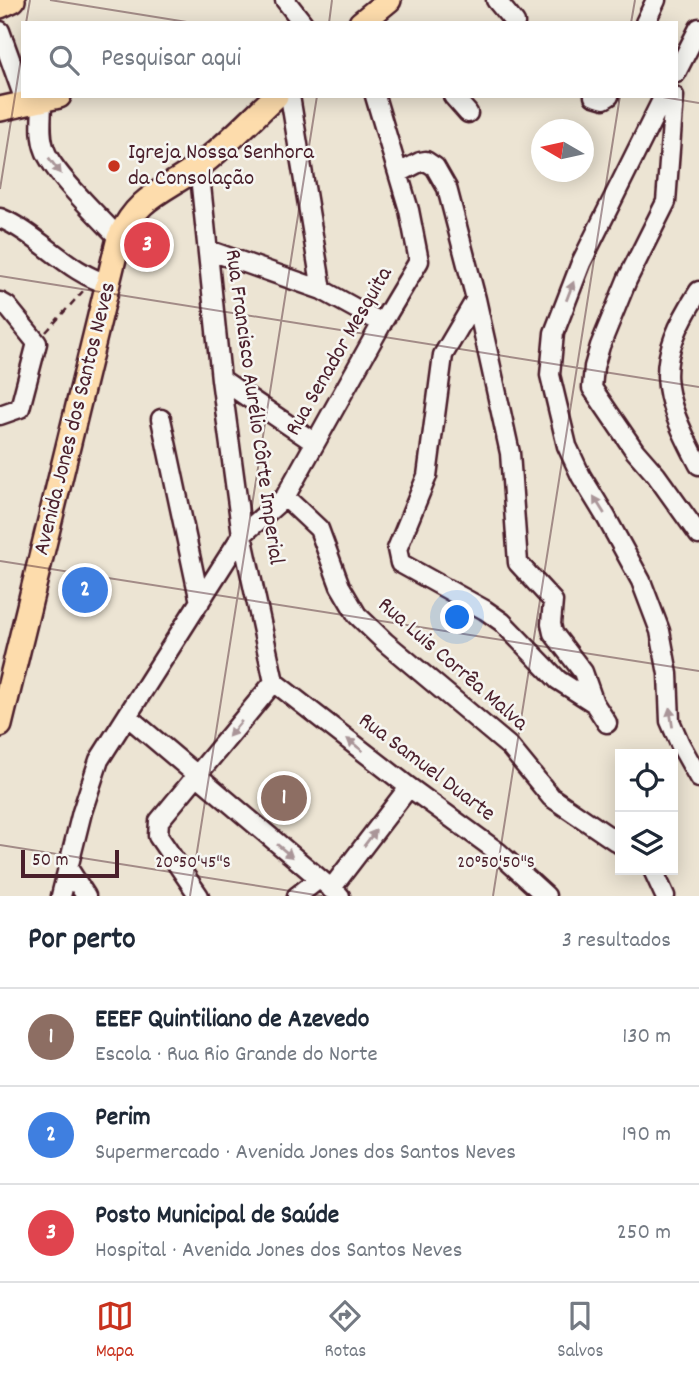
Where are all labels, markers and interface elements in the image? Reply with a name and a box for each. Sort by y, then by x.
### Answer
search box [21,21,678,98]
icon: search [45,41,83,79]
text: Pesquisar aqui [101,41,241,78]
north arrow [531,119,594,182]
place label: Igreja Nossa Senhora da Consolação [128,137,315,196]
one-way arrow [47,157,61,175]
marker: Igreja Nossa Senhora da Consolação [106,158,122,174]
pin: 3 [124,219,170,271]
street label: Rua Francisco Aurélio Côrte Imperial [215,247,292,567]
street label: Rua Senador Mesquita [278,260,403,443]
street label: Avenida Jones dos Santos Neves [26,279,126,559]
one-way arrow [565,280,576,301]
one-way arrow [593,495,605,514]
pin: 2 [62,564,108,616]
street label: Rua Luis Corrêa Malva [369,590,536,741]
your location [440,600,474,634]
street label: Rua Samuel Duarte [350,705,502,831]
one-way arrow [665,706,676,728]
one-way arrow [228,720,243,737]
one-way arrow [347,737,365,752]
map controls [615,749,678,875]
button: locate [615,749,678,812]
pin: 1 [261,772,307,824]
button: layers [615,812,678,875]
one-way arrow [363,829,378,847]
one-way arrow [277,843,294,858]
scale bar [21,847,119,879]
text: 50 m [32,848,69,875]
text: 20°50'45"S [155,851,231,876]
text: 20°50'50"S [457,851,535,876]
text: Por perto [28,920,136,963]
text: 3 resultados [562,925,671,958]
text: EEEF Quintiliano de Azevedo [95,1002,369,1039]
text: 1 [48,1021,54,1054]
text: 130 m [622,1021,671,1054]
text: Escola · Rua Rio Grande do Norte [95,1039,378,1072]
text: Perim [95,1100,151,1137]
text: 2 [46,1119,56,1152]
text: 190 m [622,1119,671,1152]
text: Supermercado · Avenida Jones dos Santos Neves [95,1137,516,1170]
text: Posto Municipal de Saúde [95,1198,339,1235]
text: 3 [46,1217,56,1250]
text: 250 m [617,1217,671,1250]
text: Hospital · Avenida Jones dos Santos Neves [95,1235,462,1268]
tab: Mapa [96,1297,134,1366]
tab: Rotas [325,1297,366,1366]
tab: Salvos [557,1297,603,1366]

